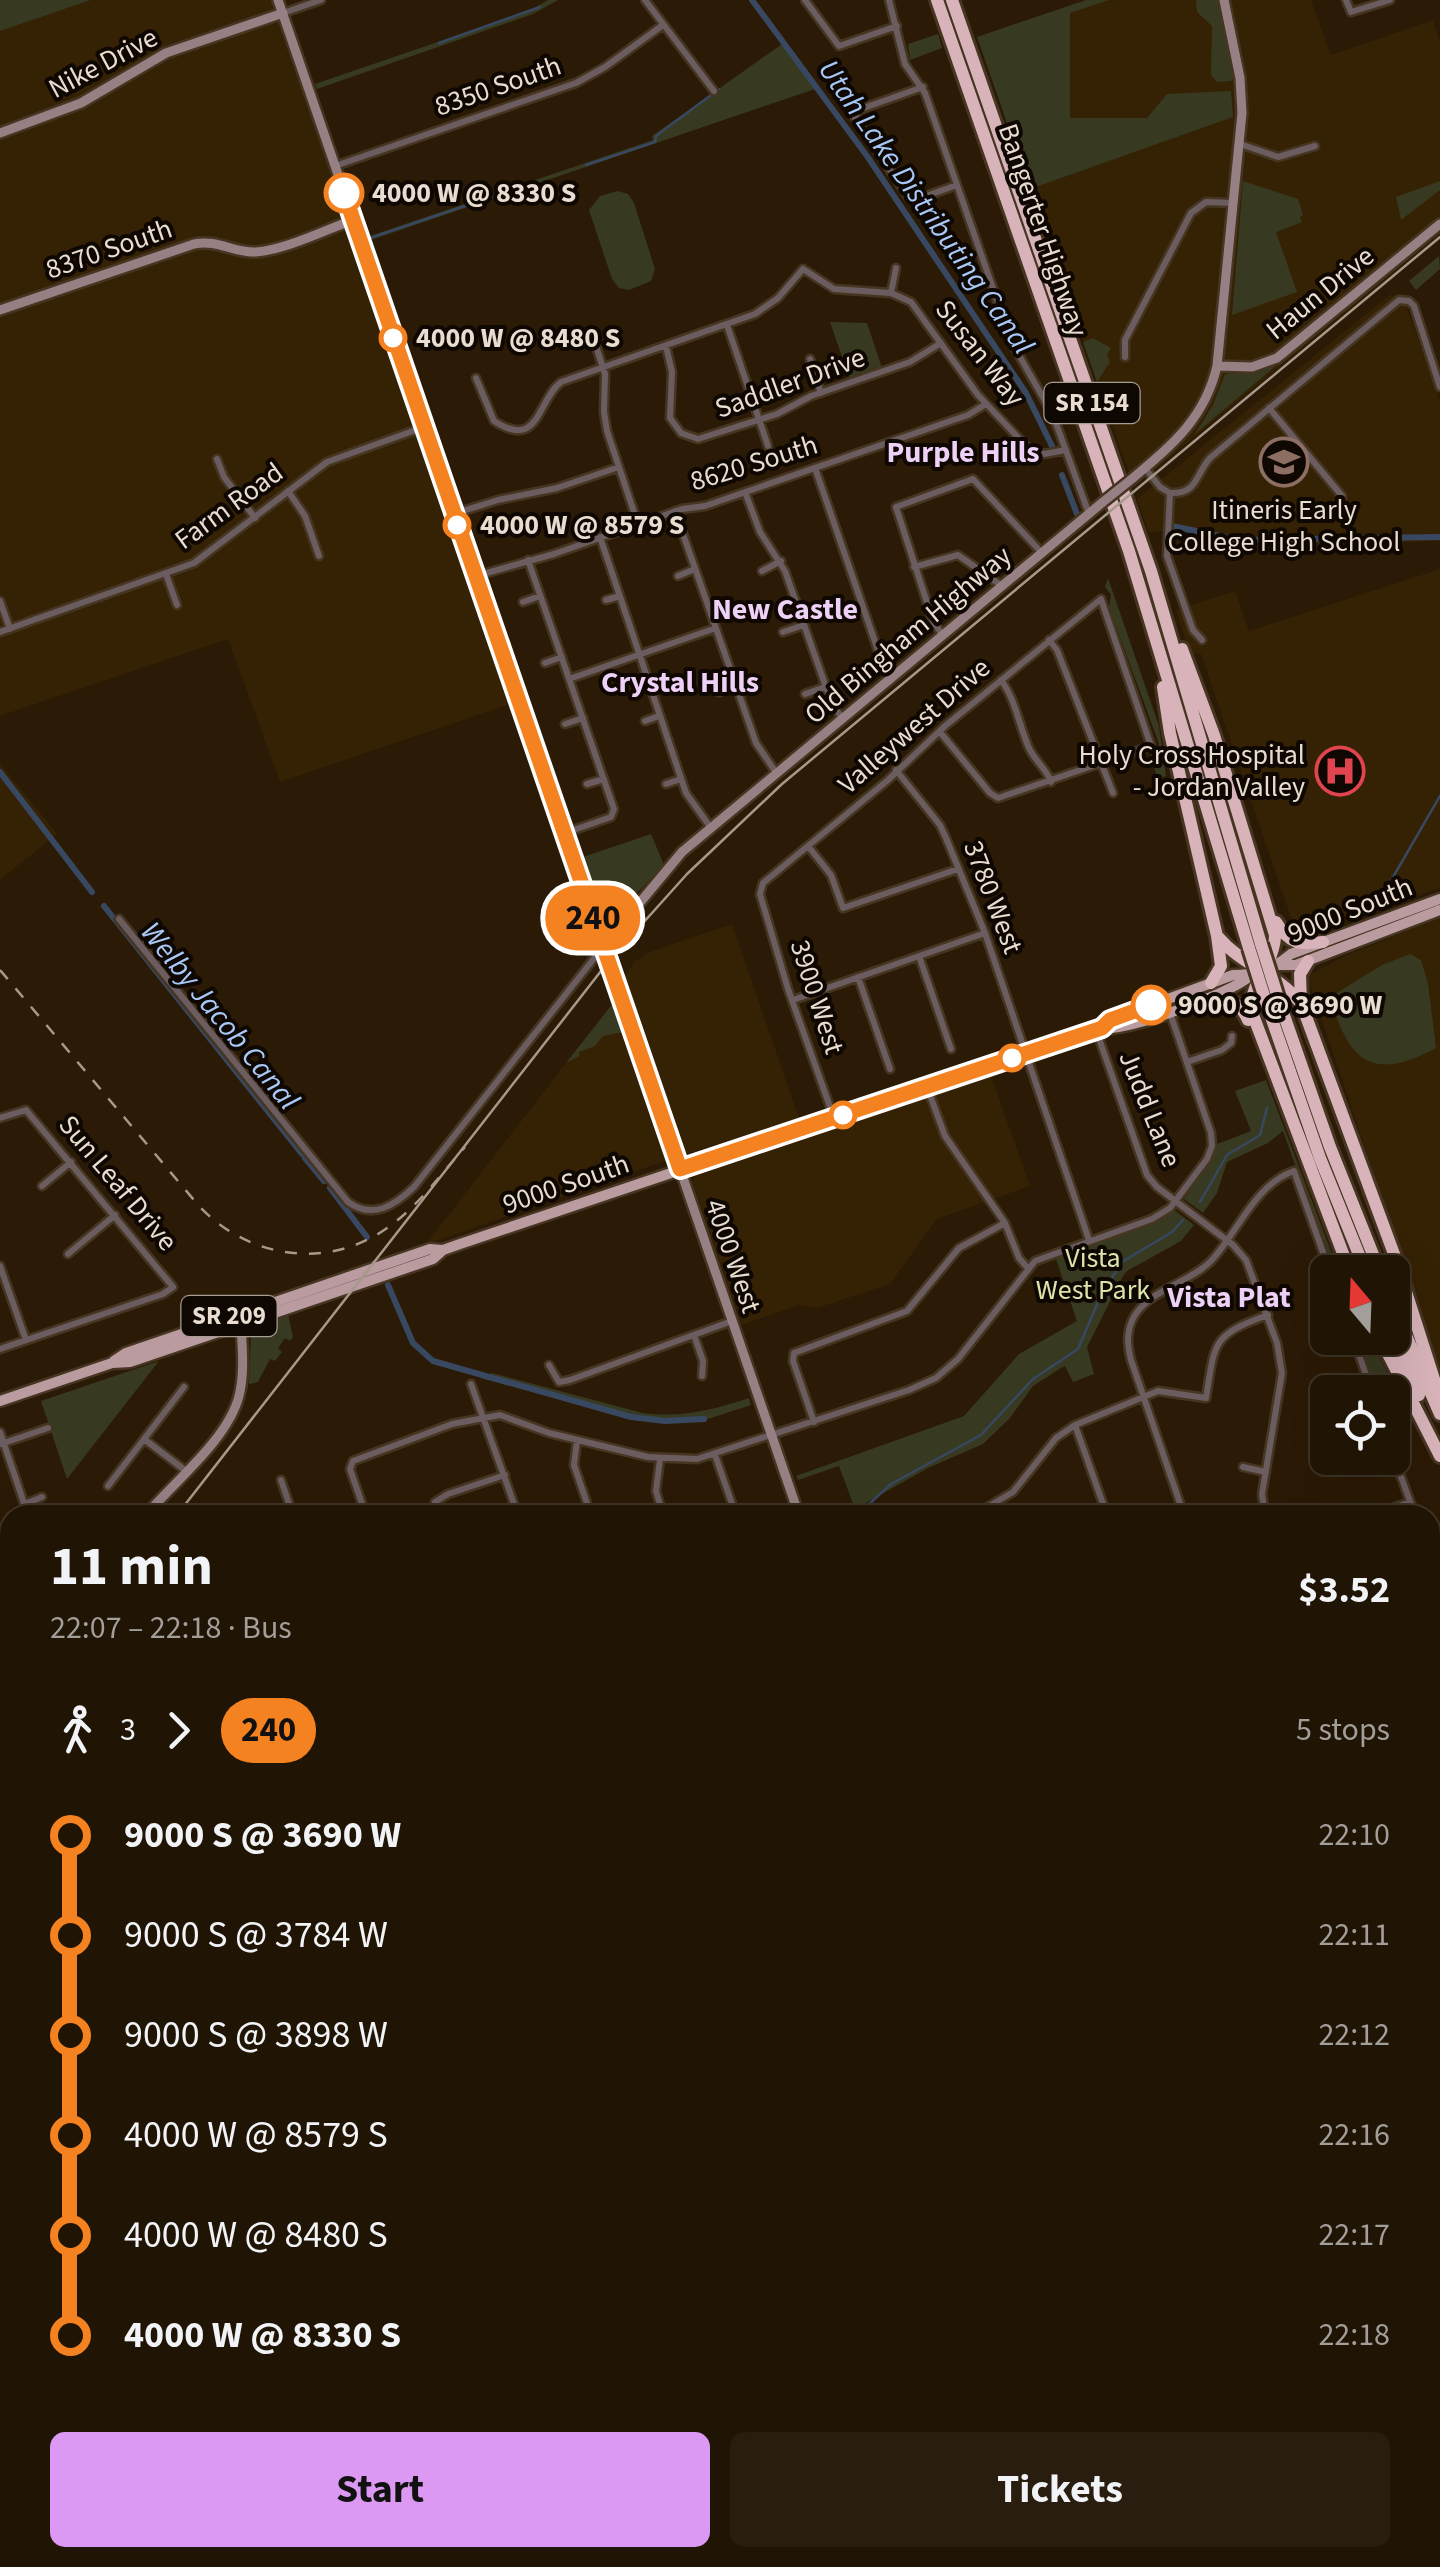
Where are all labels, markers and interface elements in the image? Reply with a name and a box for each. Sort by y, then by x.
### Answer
street label: Nike Drive [41,18,165,108]
street label: 8350 South [429,46,567,126]
water label: Utah Lake Distributing Canal [808,51,1045,364]
street label: Bangerter Highway [988,118,1098,342]
place label: 4000 W @ 8330 S [372,173,576,213]
marker: 4000 W @ 8330 S [325,174,363,212]
street label: 8370 South [40,209,178,289]
street label: Haun Drive [1257,237,1383,349]
street label: Susan Way [926,291,1034,415]
place label: 4000 W @ 8480 S [416,318,620,358]
marker: 4000 W @ 8480 S [380,325,406,351]
street label: Saddler Drive [709,337,871,429]
road number: SR 154 [1044,383,1140,423]
street label: 8620 South [685,425,823,501]
district label: Purple Hills [886,431,1040,474]
school or university icon: Itineris Early College High School [1258,436,1310,488]
street label: Farm Road [166,453,292,559]
place label: Itineris Early College High School [1168,490,1400,562]
place label: 4000 W @ 8579 S [480,505,684,545]
marker: 4000 W @ 8579 S [444,512,470,538]
street label: Old Bingham Highway [796,536,1020,734]
district label: New Castle [712,588,858,631]
street label: Valleywest Drive [829,649,999,803]
district label: Crystal Hills [601,661,759,704]
place label: Holy Cross Hospital - Jordan Valley [1078,735,1305,807]
hospital icon: Holy Cross Hospital - Jordan Valley [1314,745,1366,797]
street label: 3780 West [953,835,1033,960]
street label: 9000 South [1282,867,1418,953]
line badge: 240 [536,886,650,950]
text: 240 [565,893,621,943]
water label: Welby Jacob Canal [131,913,310,1120]
street label: 3900 West [780,935,854,1060]
place label: 9000 S @ 3690 W [1178,985,1382,1025]
marker: 9000 S @ 3690 W [1132,986,1170,1024]
unlabelled marker [999,1045,1025,1071]
street label: Judd Lane [1109,1045,1191,1173]
unlabelled marker [830,1102,856,1128]
street label: Sun Leaf Drive [49,1106,187,1260]
street label: 9000 South [497,1144,635,1224]
street label: 4000 West [695,1194,771,1319]
park label: Vista West Park [1036,1238,1150,1310]
north arrow [1310,1255,1410,1355]
map controls [1310,1255,1410,1475]
district label: Vista Plat [1166,1276,1291,1319]
road number: SR 209 [182,1296,276,1336]
button: locate [1310,1375,1410,1475]
text: 11 min [50,1528,213,1606]
text: $3.52 [1298,1563,1390,1617]
text: 22:07 – 22:18 · Bus [50,1605,292,1651]
icon: walk [50,1703,105,1758]
icon: forward [151,1703,206,1758]
text: 240 [241,1705,296,1755]
text: 3 [120,1707,136,1753]
text: 5 stops [1296,1707,1390,1753]
text: 9000 S @ 3690 W [124,1808,401,1862]
text: 22:10 [1318,1812,1390,1858]
text: 9000 S @ 3784 W [124,1908,388,1962]
text: 22:11 [1318,1912,1390,1958]
text: 9000 S @ 3898 W [124,2008,388,2062]
text: 22:12 [1318,2012,1390,2058]
text: 4000 W @ 8579 S [124,2108,388,2162]
text: 22:16 [1318,2112,1390,2158]
text: 4000 W @ 8480 S [124,2208,388,2262]
text: 22:17 [1318,2212,1390,2258]
text: 4000 W @ 8330 S [124,2308,401,2362]
text: 22:18 [1318,2312,1390,2358]
button: Start [50,2432,710,2547]
button: Tickets [730,2432,1390,2547]

